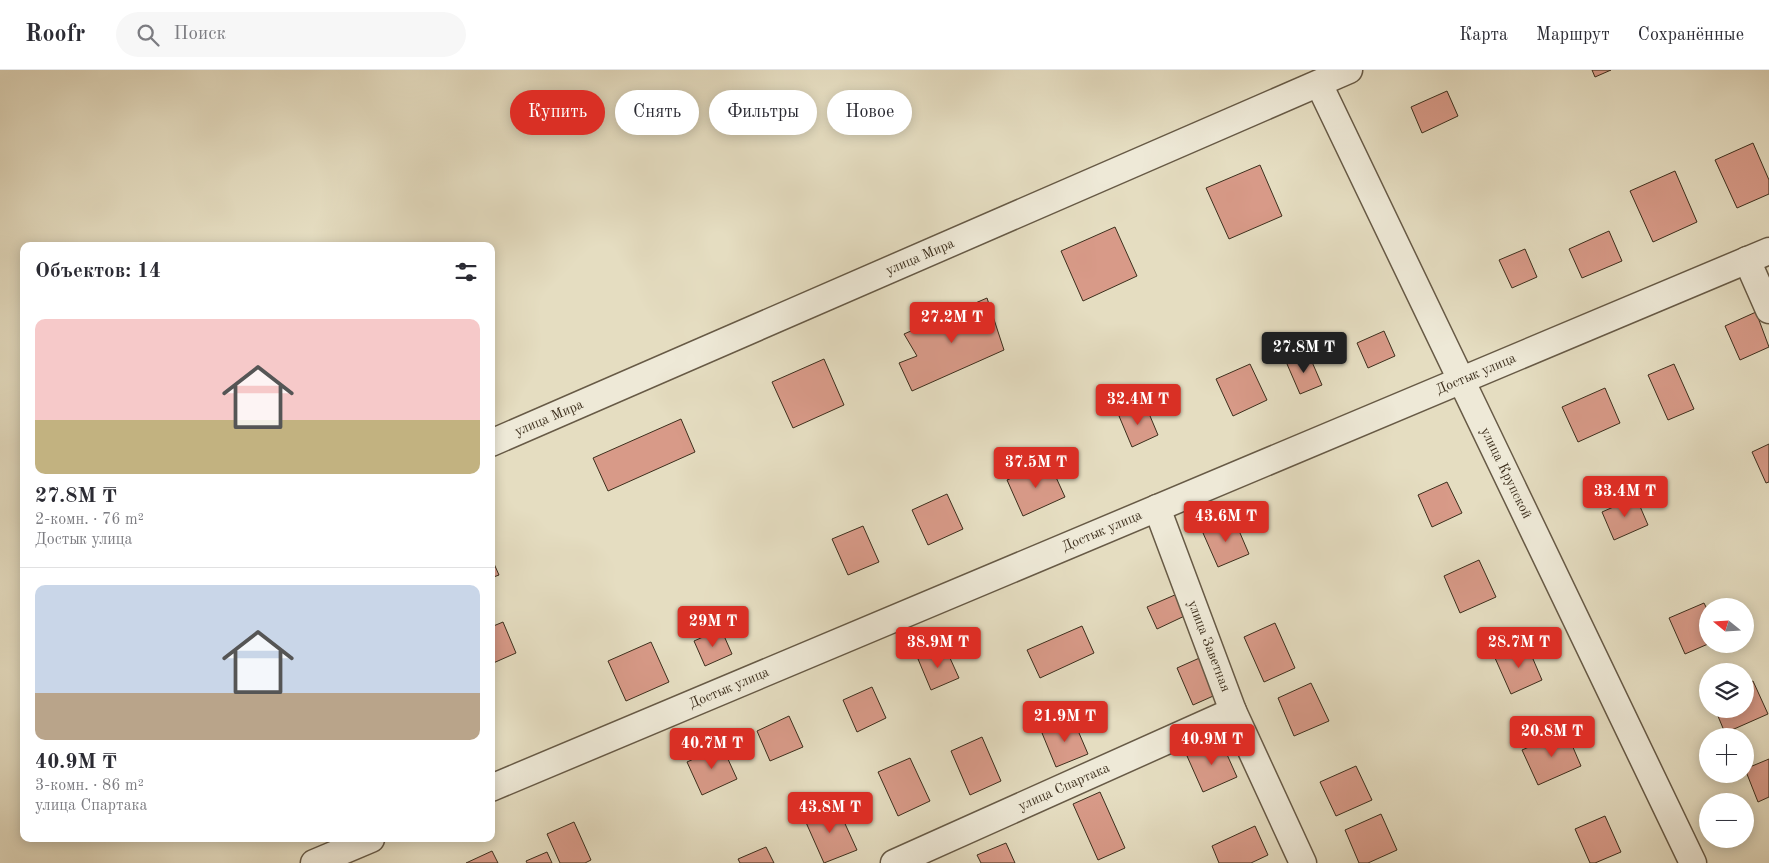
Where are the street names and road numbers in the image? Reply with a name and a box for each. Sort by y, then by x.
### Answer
street label: улица Мира [884,236,956,278]
street label: Достык улица [1434,351,1518,397]
street label: улица Мира [513,397,585,439]
street label: улица Крупской [1478,425,1534,521]
street label: Достык улица [1060,508,1144,554]
street label: улица Заветная [1185,598,1233,694]
street label: Достык улица [687,665,771,711]
street label: улица Спартака [1016,761,1112,813]

